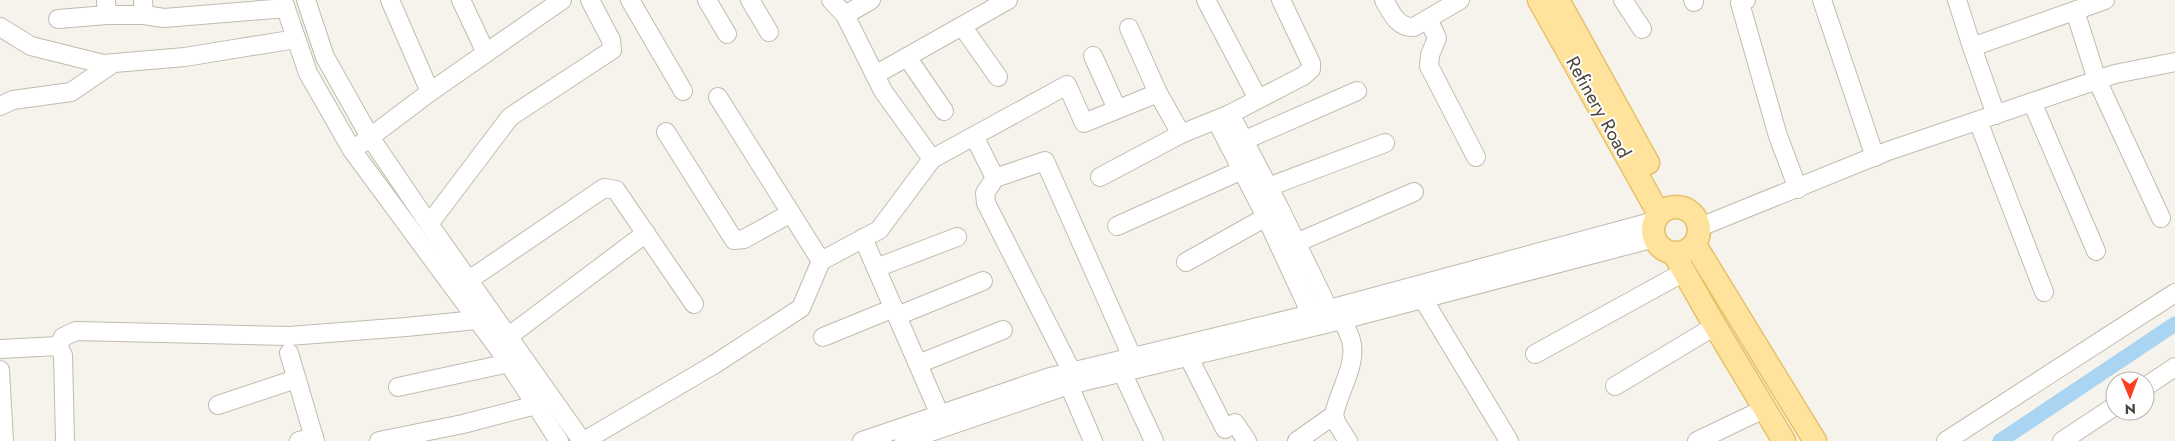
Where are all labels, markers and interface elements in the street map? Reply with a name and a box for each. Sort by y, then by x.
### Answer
street label: Refinery Road [1559,51,1638,163]
north arrow [2105,371,2155,421]
text: N [2124,399,2136,419]

